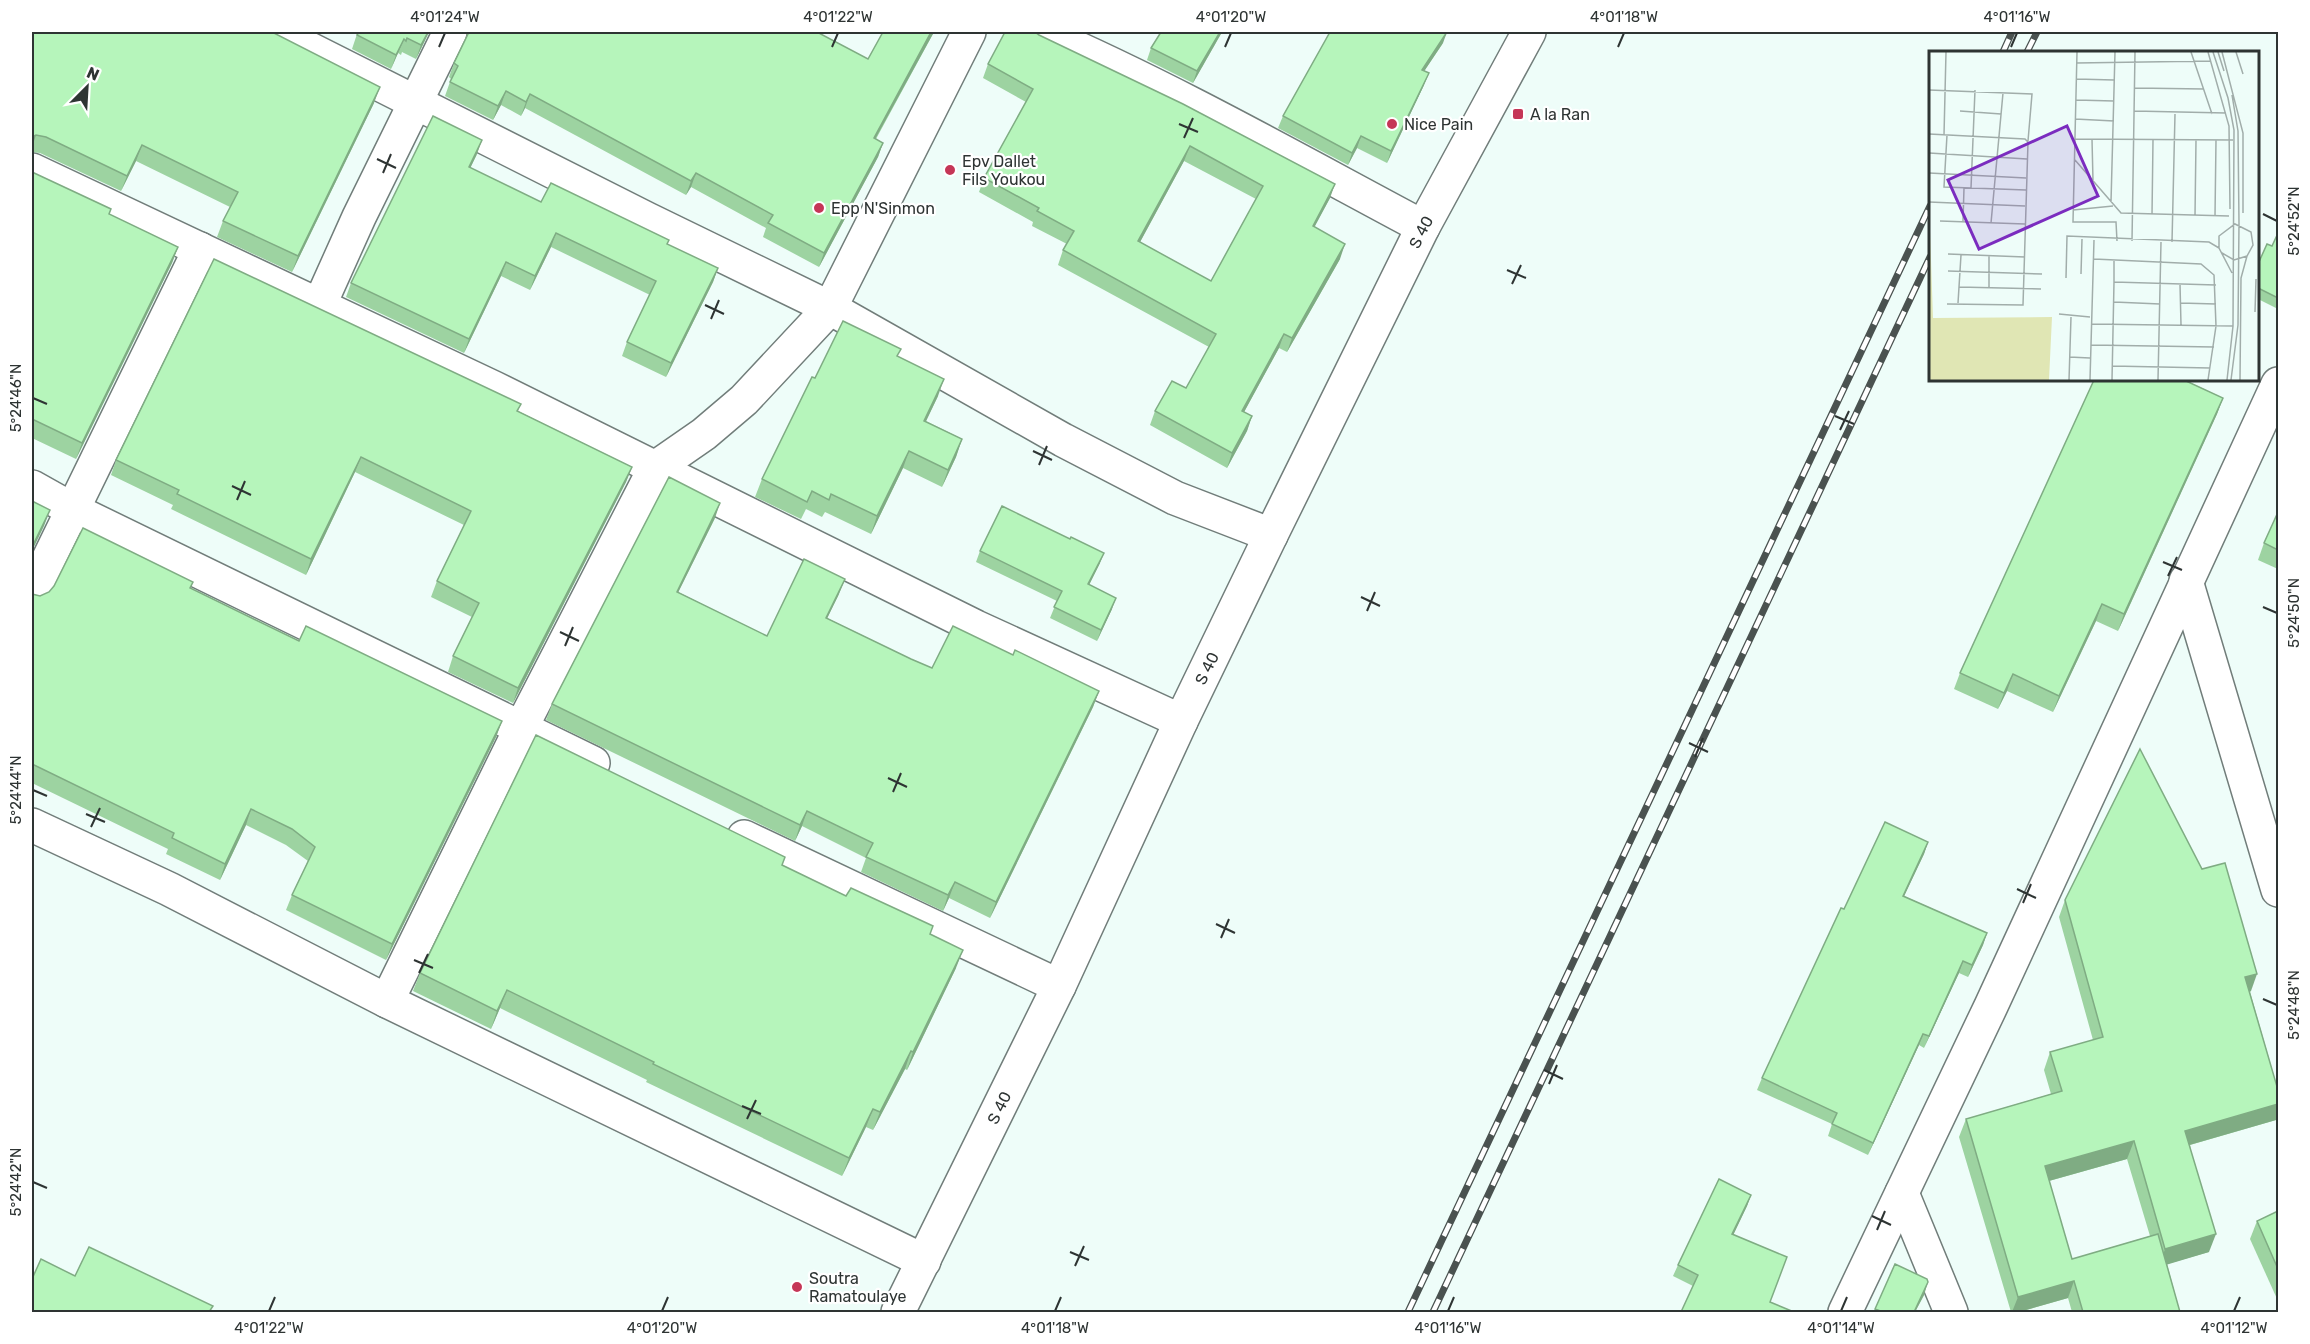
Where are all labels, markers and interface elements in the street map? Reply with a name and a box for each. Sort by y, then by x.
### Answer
text: 4°01'24"W [410,8,480,26]
text: 4°01'22"W [803,8,873,26]
text: 4°01'20"W [1196,8,1266,26]
text: 4°01'18"W [1590,8,1658,26]
text: 4°01'16"W [1984,8,2050,26]
inset map [1929,51,2259,381]
north arrow [57,57,117,117]
text: N [84,63,102,85]
place label: A la Ran [1530,105,1590,124]
marker: A la Ran [1511,107,1525,121]
place label: Nice Pain [1404,115,1473,134]
marker: Nice Pain [1385,117,1399,131]
place label: Epv Dallet Fils Youkou [962,152,1045,189]
marker: Epv Dallet Fils Youkou [943,163,957,177]
text: 5°24'52"N [2285,186,2303,256]
place label: Epp N'Sinmon [831,199,935,218]
marker: Epp N'Sinmon [812,201,826,215]
street label: S 40 [1405,213,1437,252]
text: 5°24'46"N [7,364,25,432]
text: 5°24'50"N [2285,578,2303,648]
street label: S 40 [1191,649,1223,688]
text: 5°24'44"N [7,755,25,825]
text: 5°24'48"N [2285,970,2303,1040]
street label: S 40 [983,1088,1015,1127]
text: 5°24'42"N [7,1147,25,1217]
place label: Soutra Ramatoulaye [809,1269,906,1306]
marker: Soutra Ramatoulaye [790,1280,804,1294]
text: 4°01'22"W [234,1319,304,1337]
text: 4°01'20"W [627,1319,697,1337]
text: 4°01'18"W [1021,1319,1089,1337]
text: 4°01'16"W [1415,1319,1481,1337]
text: 4°01'14"W [1807,1319,1875,1337]
text: 4°01'12"W [2200,1319,2268,1337]

